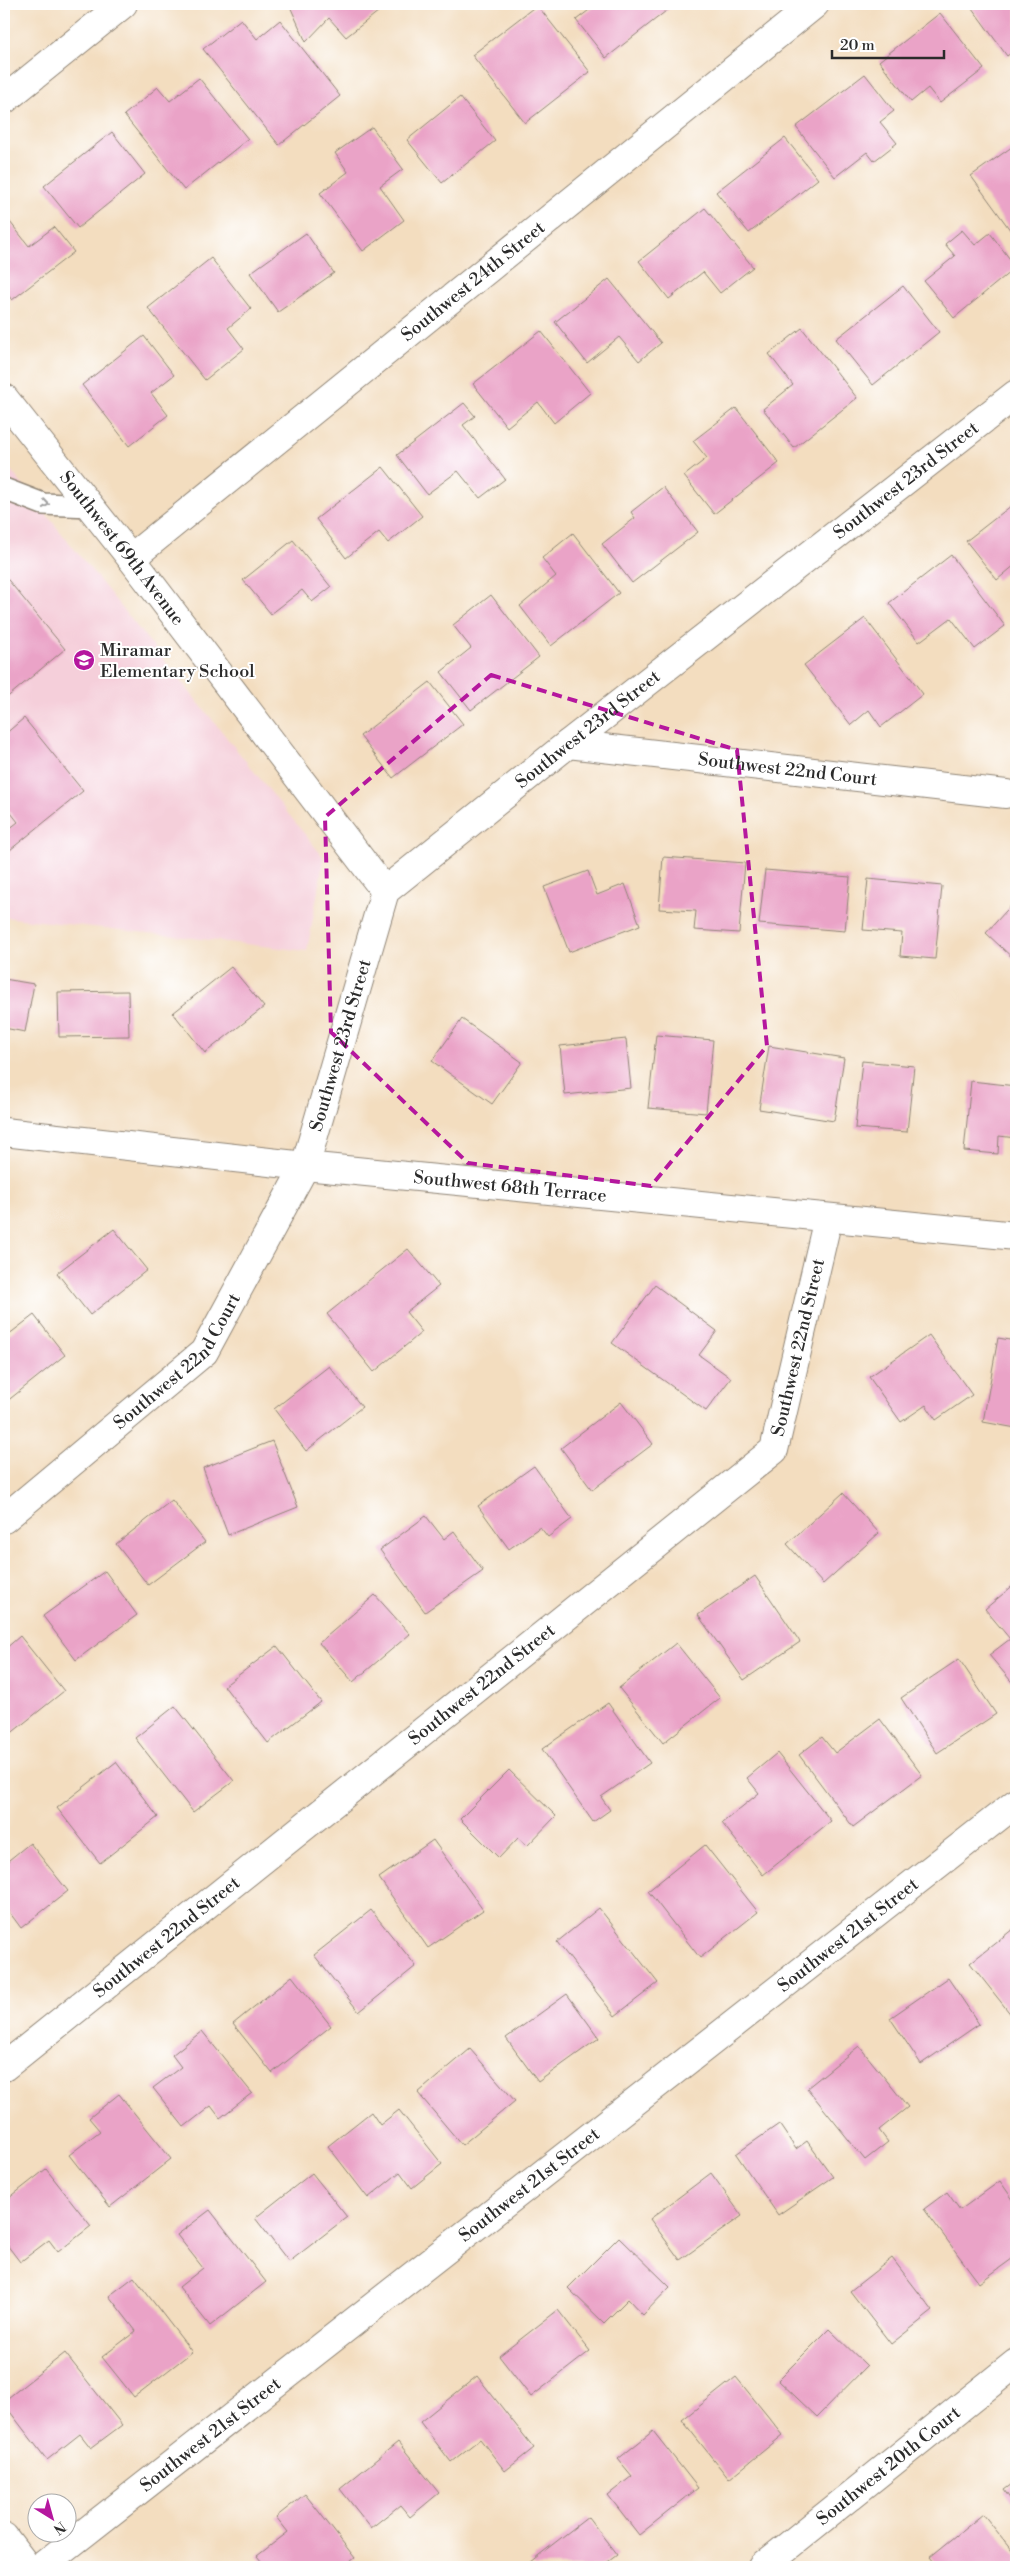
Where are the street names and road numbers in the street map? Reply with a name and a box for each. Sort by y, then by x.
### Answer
street label: Southwest 24th Street [396,216,550,346]
street label: Southwest 23rd Street [829,416,984,544]
street label: Southwest 69th Avenue [55,466,190,630]
street label: Southwest 23rd Street [511,665,665,793]
street label: Southwest 22nd Court [697,747,879,791]
street label: Southwest 23rd Street [304,956,376,1134]
street label: Southwest 68th Terrace [413,1165,608,1207]
street label: Southwest 22nd Street [766,1256,830,1439]
street label: Southwest 22nd Court [109,1288,246,1434]
street label: Southwest 22nd Street [404,1618,560,1750]
street label: Southwest 22nd Street [88,1871,245,2003]
street label: Southwest 21st Street [773,1872,923,1997]
street label: Southwest 21st Street [454,2122,605,2247]
street label: Southwest 21st Street [135,2372,286,2497]
street label: Southwest 20th Court [812,2400,965,2530]

